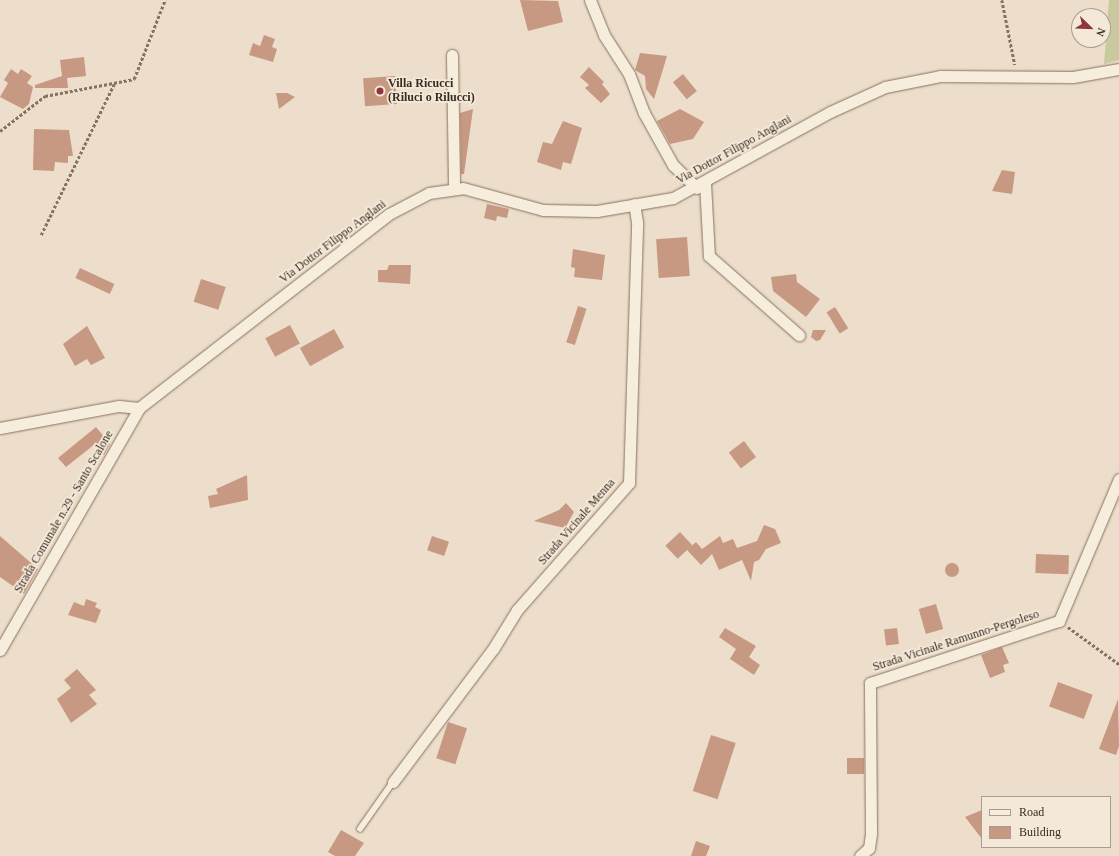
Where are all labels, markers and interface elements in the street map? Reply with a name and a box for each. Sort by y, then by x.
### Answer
north arrow [1071,8,1111,48]
text: N [1094,26,1108,38]
place label: Villa Ricucci (Riluci o Rilucci) [388,77,475,105]
marker: Villa Ricucci (Riluci o Rilucci) [375,86,385,96]
street label: Via Dottor Filippo Anglani [674,112,794,188]
street label: Via Dottor Filippo Anglani [277,197,389,287]
street label: Strada Comunale n.29 - Santo Scalone [11,428,117,596]
street label: Strada Vicinale Menna [536,476,618,568]
street label: Strada Vicinale Ramunno-Pergoleso [871,607,1041,675]
legend [981,796,1111,848]
text: Road [1019,805,1044,819]
text: Building [1019,825,1061,839]

